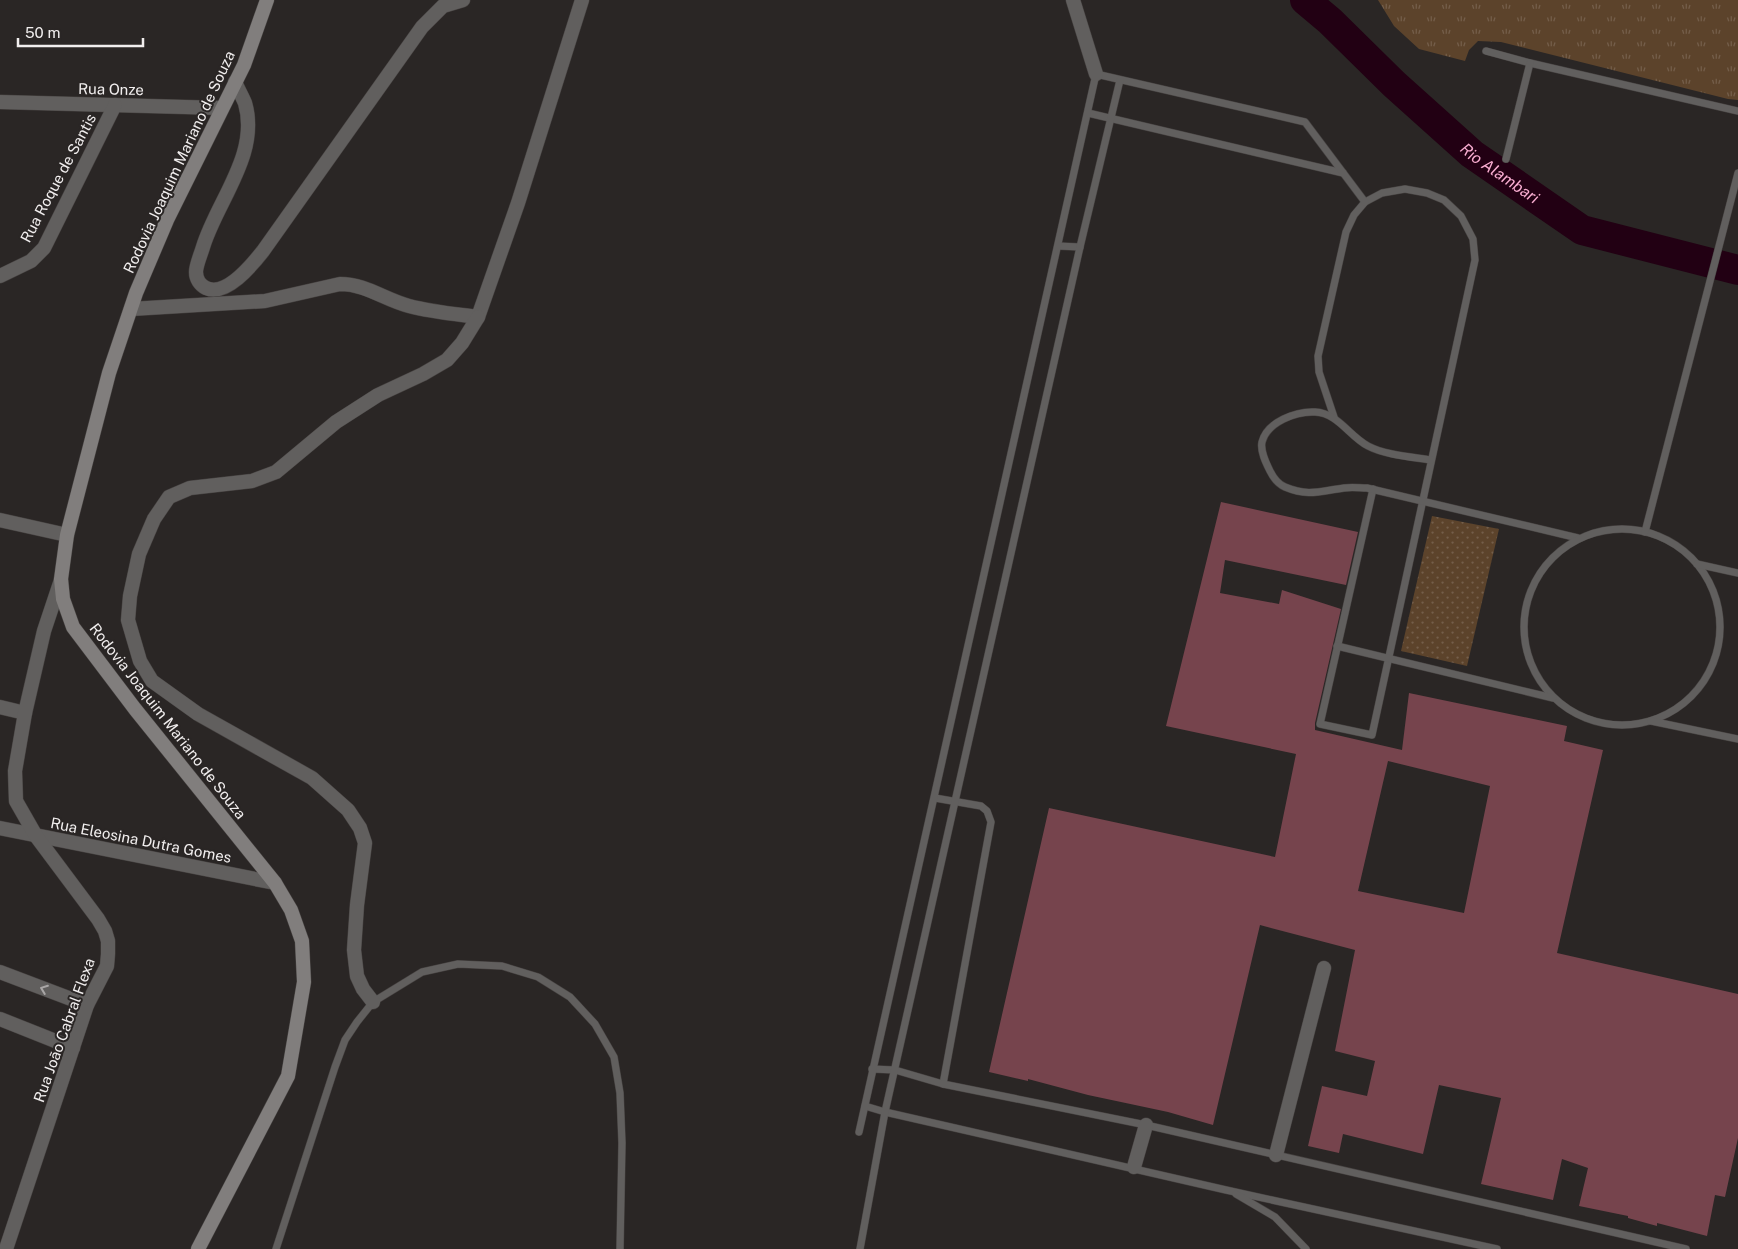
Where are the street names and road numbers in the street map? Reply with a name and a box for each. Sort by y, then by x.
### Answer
street label: Rodovia Joaquim Mariano de Souza [120,48,238,276]
street label: Rua Onze [78,80,144,98]
street label: Rua Roque de Santis [17,111,99,245]
street label: Rodovia Joaquim Mariano de Souza [86,620,250,822]
street label: Rua Eleosina Dutra Gomes [49,814,233,866]
street label: Rua João Cabral Flexa [30,956,98,1104]

